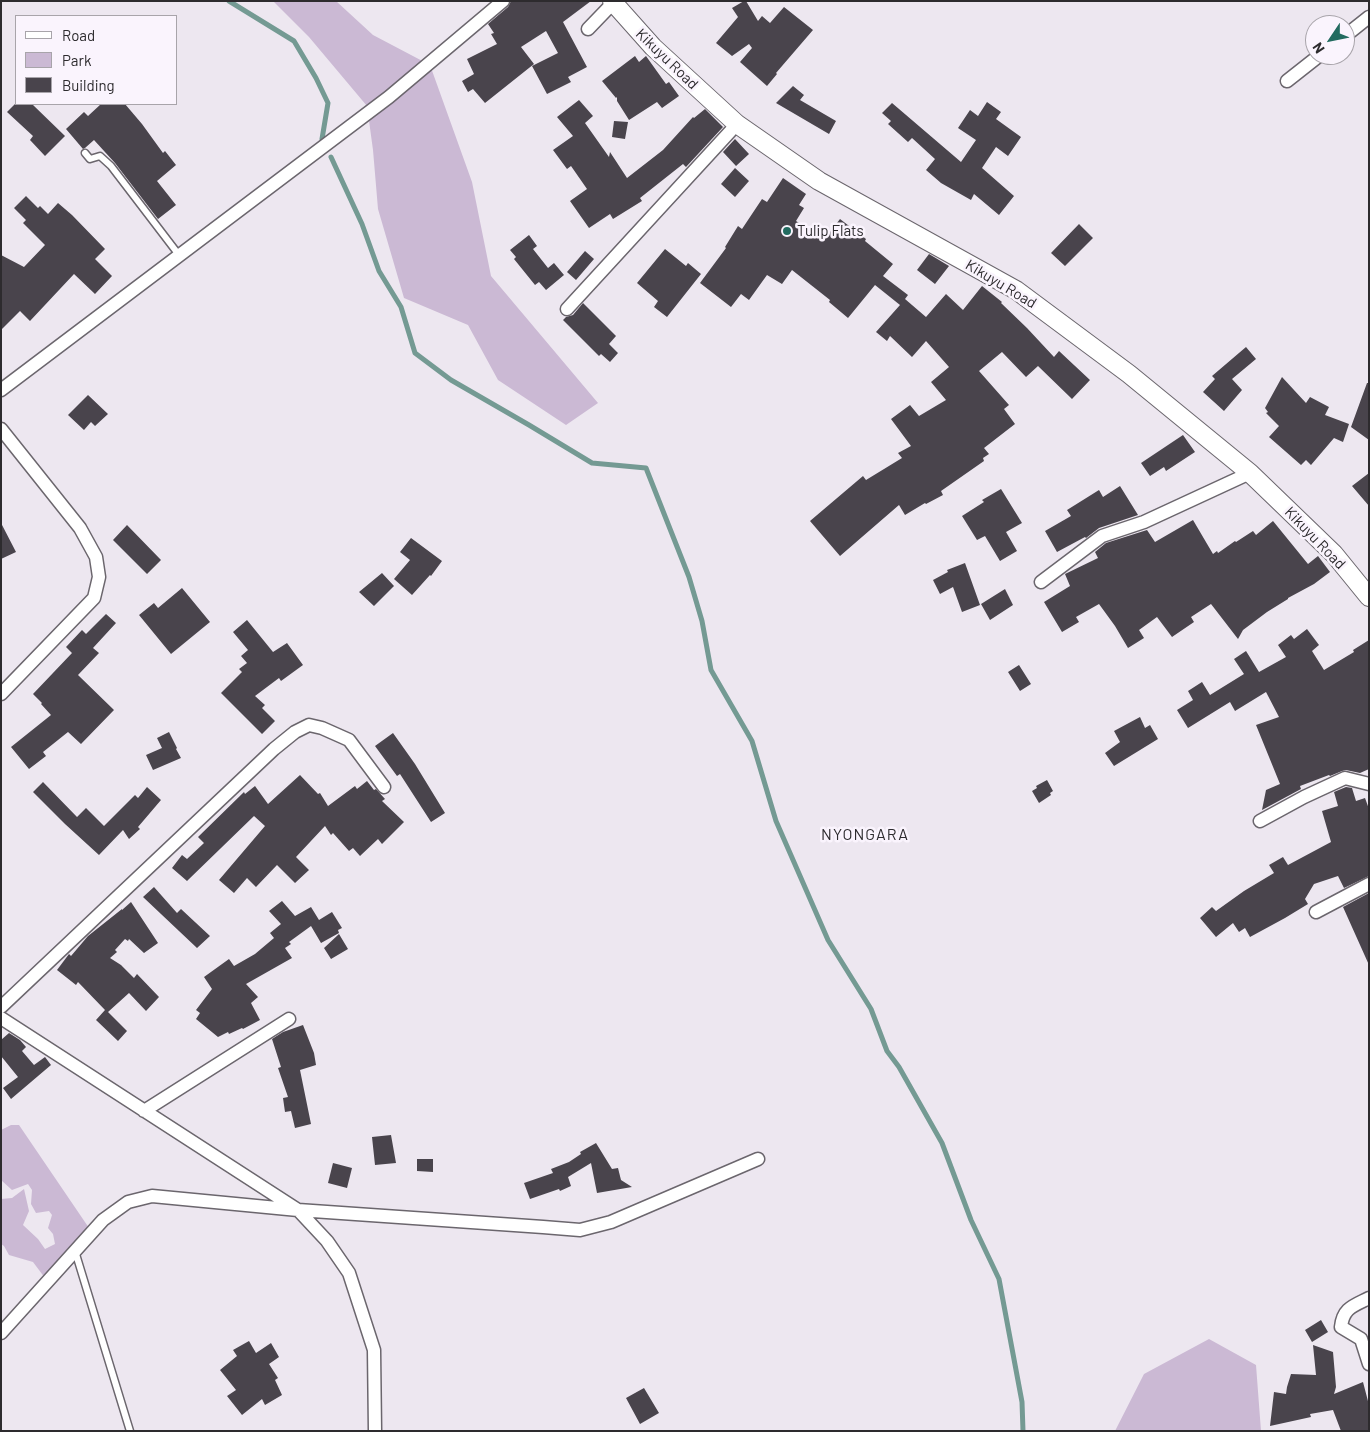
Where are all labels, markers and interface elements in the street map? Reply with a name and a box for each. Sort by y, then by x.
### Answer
legend [15,15,178,105]
north arrow [1305,15,1355,65]
street label: Kikuyu Road [632,25,702,93]
text: Road [62,26,95,44]
text: N [1308,39,1328,57]
text: Park [62,51,91,69]
text: Building [62,76,115,94]
place label: Tulip Flats [797,222,864,240]
marker: Tulip Flats [781,225,793,237]
street label: Kikuyu Road [962,256,1040,312]
street label: Kikuyu Road [1281,503,1349,573]
district label: NYONGARA [820,825,910,845]

